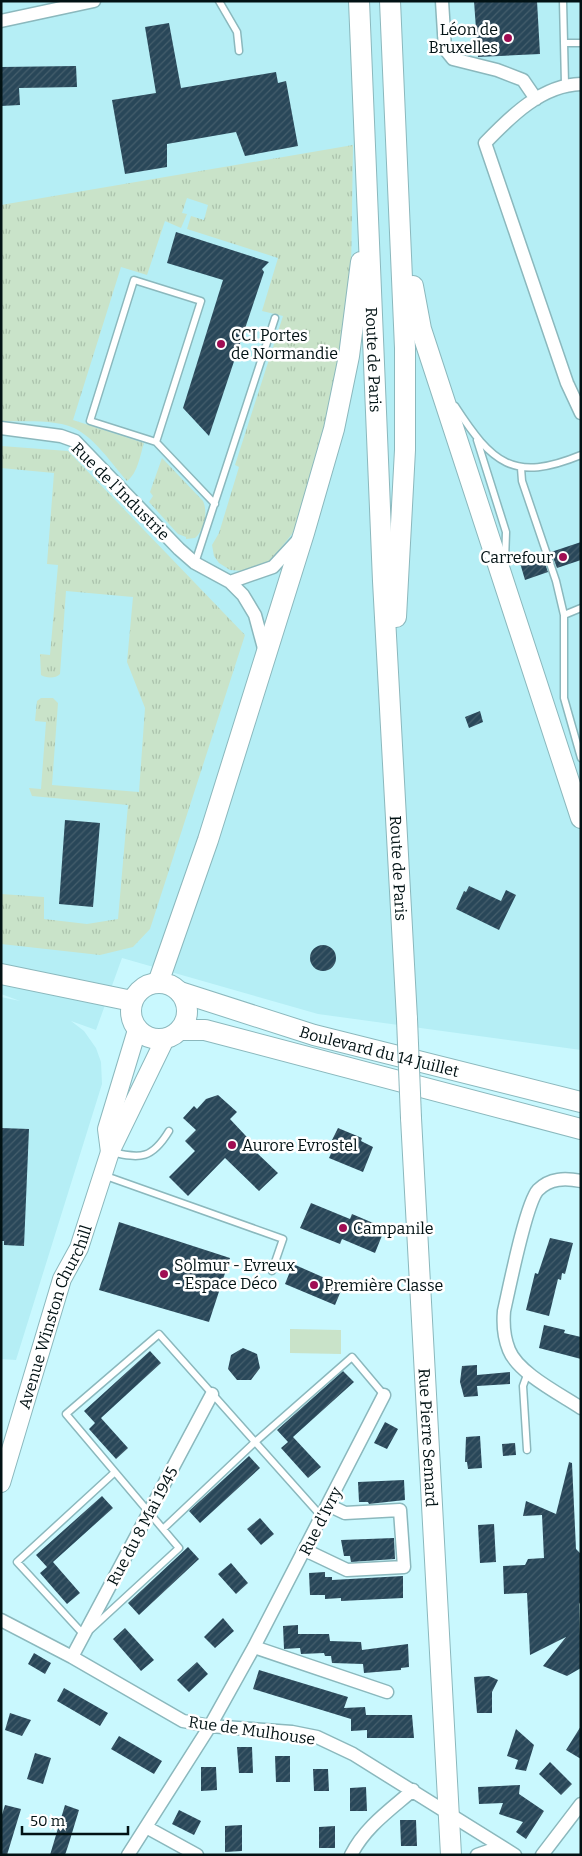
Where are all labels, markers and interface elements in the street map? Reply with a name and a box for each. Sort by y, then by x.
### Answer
place label: Léon de Bruxelles [429,20,498,57]
marker: Léon de Bruxelles [502,32,514,44]
street label: Route de Paris [362,307,385,413]
place label: CCI Portes de Normandie [231,326,338,363]
marker: CCI Portes de Normandie [215,338,227,350]
street label: Rue de l'Industrie [68,438,174,544]
place label: Carrefour [480,548,553,567]
marker: Carrefour [557,551,569,563]
street label: Route de Paris [386,815,411,921]
street label: Boulevard du 14 Juillet [297,1022,461,1081]
place label: Aurore Evrostel [242,1136,358,1155]
marker: Aurore Evrostel [226,1139,238,1151]
place label: Campanile [353,1219,434,1238]
street label: Avenue Winston Churchill [15,1222,96,1411]
marker: Campanile [337,1222,349,1234]
place label: Solmur - Evreux - Espace Déco [174,1256,295,1293]
marker: Solmur - Evreux - Espace Déco [158,1268,170,1280]
place label: Première Classe [324,1276,443,1295]
marker: Première Classe [308,1279,320,1291]
street label: Rue Pierre Semard [415,1368,441,1508]
street label: Rue du 8 Mai 1945 [103,1463,182,1589]
street label: Rue d'Ivry [295,1483,346,1559]
street label: Rue de Mulhouse [187,1712,317,1749]
scale bar [22,1804,129,1836]
text: 50 m [30,1812,66,1830]

